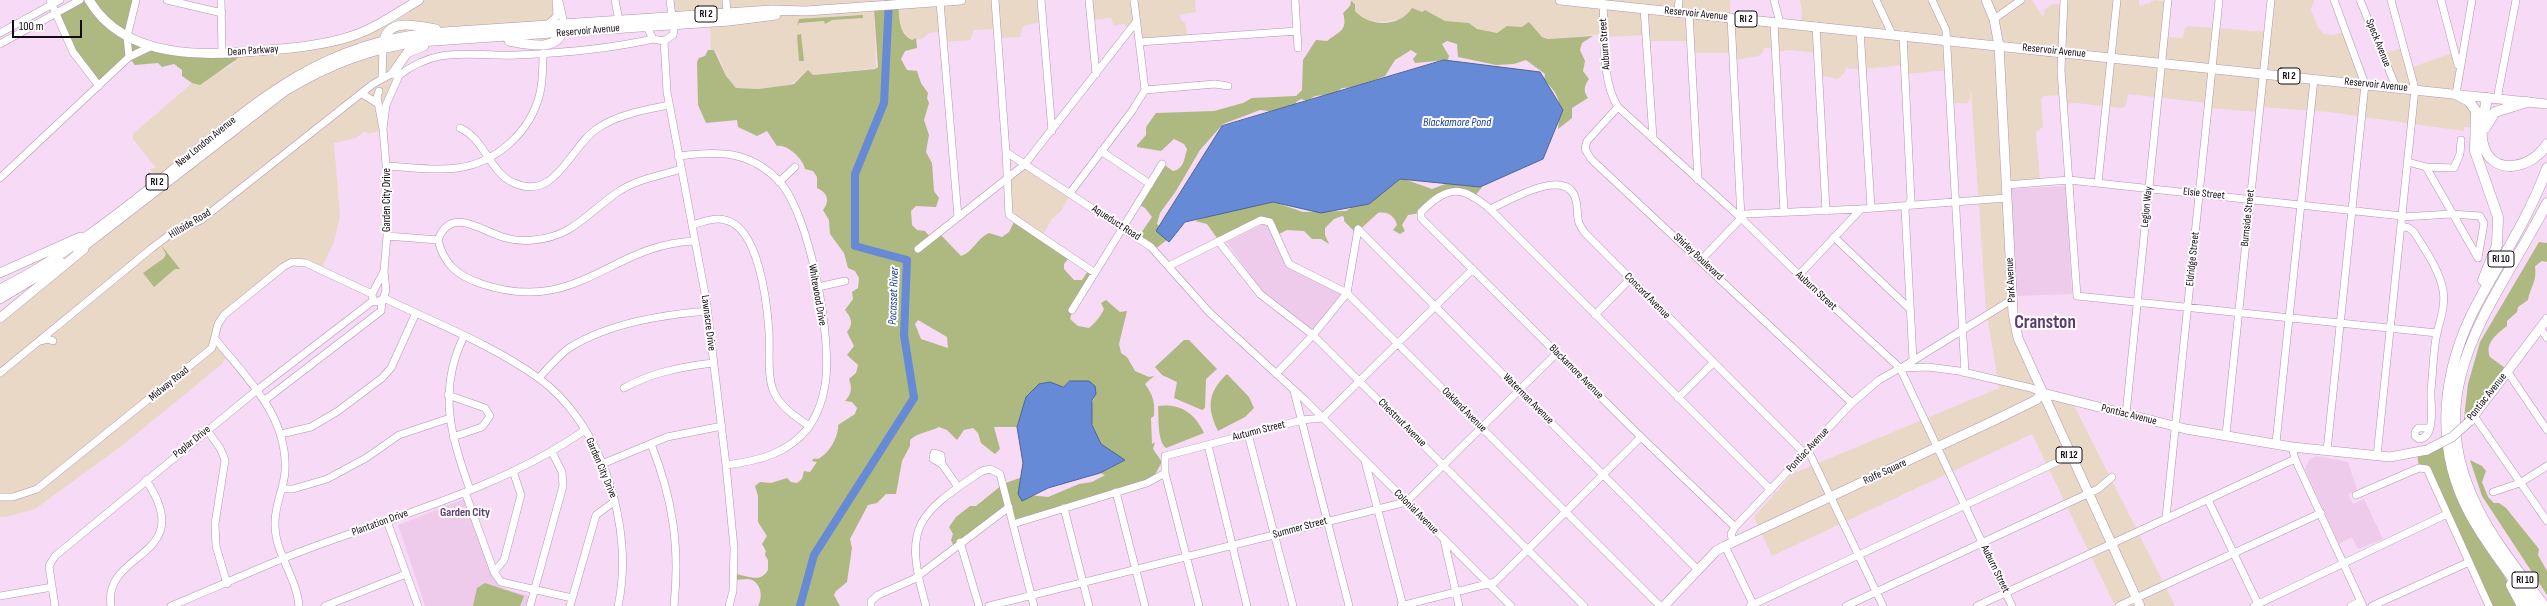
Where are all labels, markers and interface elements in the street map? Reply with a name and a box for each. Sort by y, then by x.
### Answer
street label: Reservoir Avenue [1664,4,1728,24]
road number: RI 2 [695,6,717,22]
road number: RI 2 [1735,11,1757,27]
scale bar [14,12,84,38]
street label: Speck Avenue [2362,17,2394,69]
street label: Auburn Street [1597,18,1613,70]
text: 100 m [19,19,44,34]
street label: Reservoir Avenue [556,22,620,40]
street label: Reservoir Avenue [2022,41,2086,61]
street label: Dean Parkway [227,43,279,59]
road number: RI 2 [2278,68,2300,84]
street label: Reservoir Avenue [2344,75,2408,95]
street label: New London Avenue [173,114,239,170]
water label: Blackamore Pond [1423,116,1491,130]
street label: Garden City Drive [380,168,394,232]
road number: RI 2 [146,174,168,190]
street label: Elsie Street [2182,185,2226,203]
street label: Legion Way [2138,186,2156,228]
street label: Burnside Street [2238,189,2258,247]
street label: Aqueduct Road [1089,202,1143,244]
street label: Hillside Road [167,206,213,242]
street label: Shirley Boulevard [1670,231,1726,283]
street label: Eldridge Street [2184,231,2202,287]
road number: RI 10 [2488,251,2514,267]
street label: Park Avenue [2003,257,2019,303]
street label: Whitewood Drive [805,263,829,327]
water label: Pocasset River [886,267,902,325]
street label: Auburn Street [1793,269,1839,313]
street label: Concord Avenue [1621,270,1673,322]
street label: Lawnacre Drive [698,294,718,352]
district label: Cranston [2014,312,2076,334]
street label: Blackamore Avenue [1546,342,1606,402]
street label: Midway Road [146,364,192,404]
street label: Waterman Avenue [1500,371,1556,427]
street label: Pontiac Avenue [2464,371,2510,423]
street label: Oakland Avenue [1439,385,1489,435]
street label: Chestnut Avenue [1375,396,1429,450]
street label: Pontiac Avenue [2100,402,2158,428]
street label: Autumn Street [1231,418,1287,444]
street label: Poplar Drive [171,423,213,461]
street label: Pontiac Avenue [1784,425,1832,475]
street label: Garden City Drive [582,436,620,500]
road number: RI 12 [2056,447,2082,463]
street label: Rolfe Square [1861,456,1909,488]
street label: Colonial Avenue [1391,487,1441,537]
district label: Garden City [440,506,490,520]
street label: Plantation Drive [350,507,410,539]
street label: Summer Street [1271,514,1329,542]
street label: Auburn Street [1978,543,2012,595]
road number: RI 10 [2512,572,2538,588]

